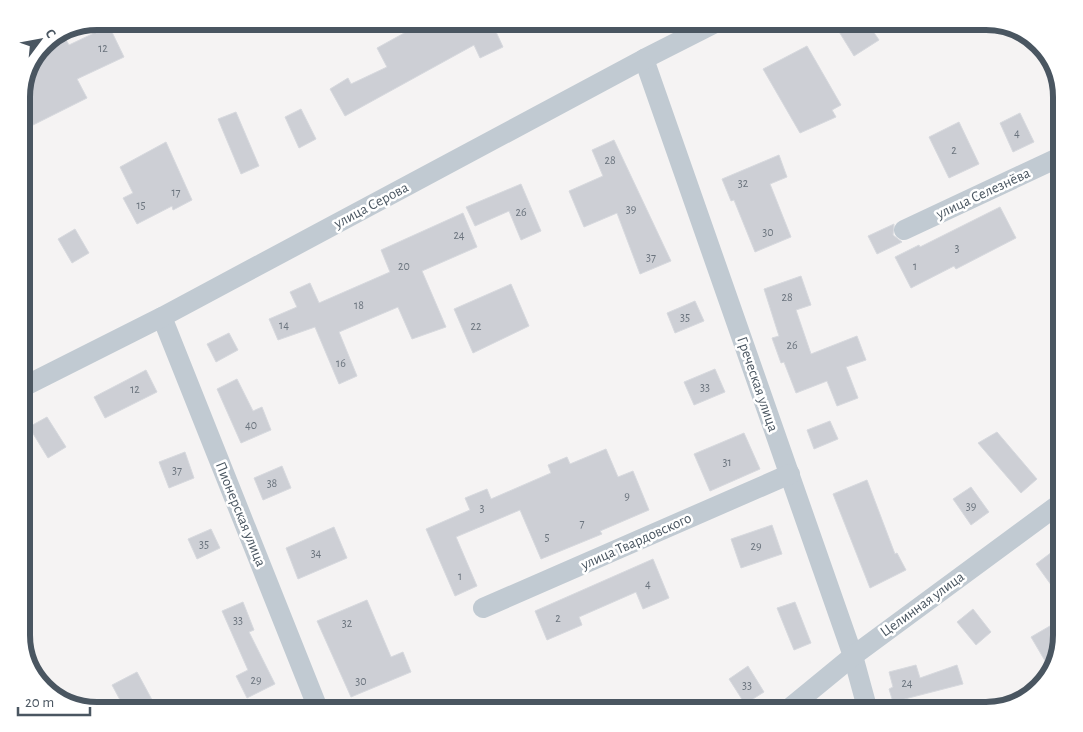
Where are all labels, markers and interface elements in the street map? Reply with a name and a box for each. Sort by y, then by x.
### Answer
north arrow [15,15,65,65]
text: С [42,27,58,41]
house number: 12 [98,42,108,54]
house number: 4 [1014,127,1020,139]
house number: 2 [951,144,957,156]
house number: 28 [604,154,616,166]
street label: улица Селезнёва [933,165,1033,222]
house number: 32 [738,177,749,189]
street label: улица Серова [331,180,411,232]
house number: 17 [171,186,181,198]
house number: 15 [136,199,146,211]
house number: 39 [626,203,637,215]
house number: 26 [515,206,527,218]
house number: 30 [762,226,774,238]
house number: 24 [453,229,465,241]
house number: 3 [955,242,960,254]
house number: 37 [646,251,656,263]
house number: 20 [398,260,410,272]
house number: 1 [913,260,917,272]
house number: 28 [781,291,793,303]
house number: 18 [354,299,364,311]
house number: 35 [680,311,690,323]
house number: 14 [279,319,289,331]
house number: 22 [471,320,482,332]
street label: Греческая улица [734,335,781,434]
house number: 26 [786,339,798,351]
house number: 16 [336,357,346,369]
house number: 33 [700,381,710,393]
house number: 12 [130,383,140,395]
house number: 40 [245,419,257,431]
house number: 31 [722,456,732,468]
street label: Пионерская улица [213,460,268,569]
house number: 37 [172,464,182,476]
house number: 38 [267,477,278,489]
house number: 9 [624,490,630,502]
house number: 39 [966,500,977,512]
house number: 3 [480,502,485,514]
street label: улица Твардовского [578,510,694,573]
house number: 7 [579,517,585,529]
house number: 5 [544,531,550,543]
house number: 35 [199,538,209,550]
house number: 29 [750,540,762,552]
house number: 34 [311,547,322,559]
street label: Целинная улица [878,569,967,640]
house number: 1 [458,570,462,582]
house number: 4 [645,578,651,590]
house number: 2 [555,612,561,624]
house number: 33 [233,614,243,626]
house number: 32 [342,617,353,629]
house number: 29 [250,674,262,686]
house number: 30 [355,675,367,687]
house number: 24 [901,677,913,689]
house number: 33 [742,679,752,691]
scale bar [18,684,90,716]
text: 20 m [25,695,54,710]

